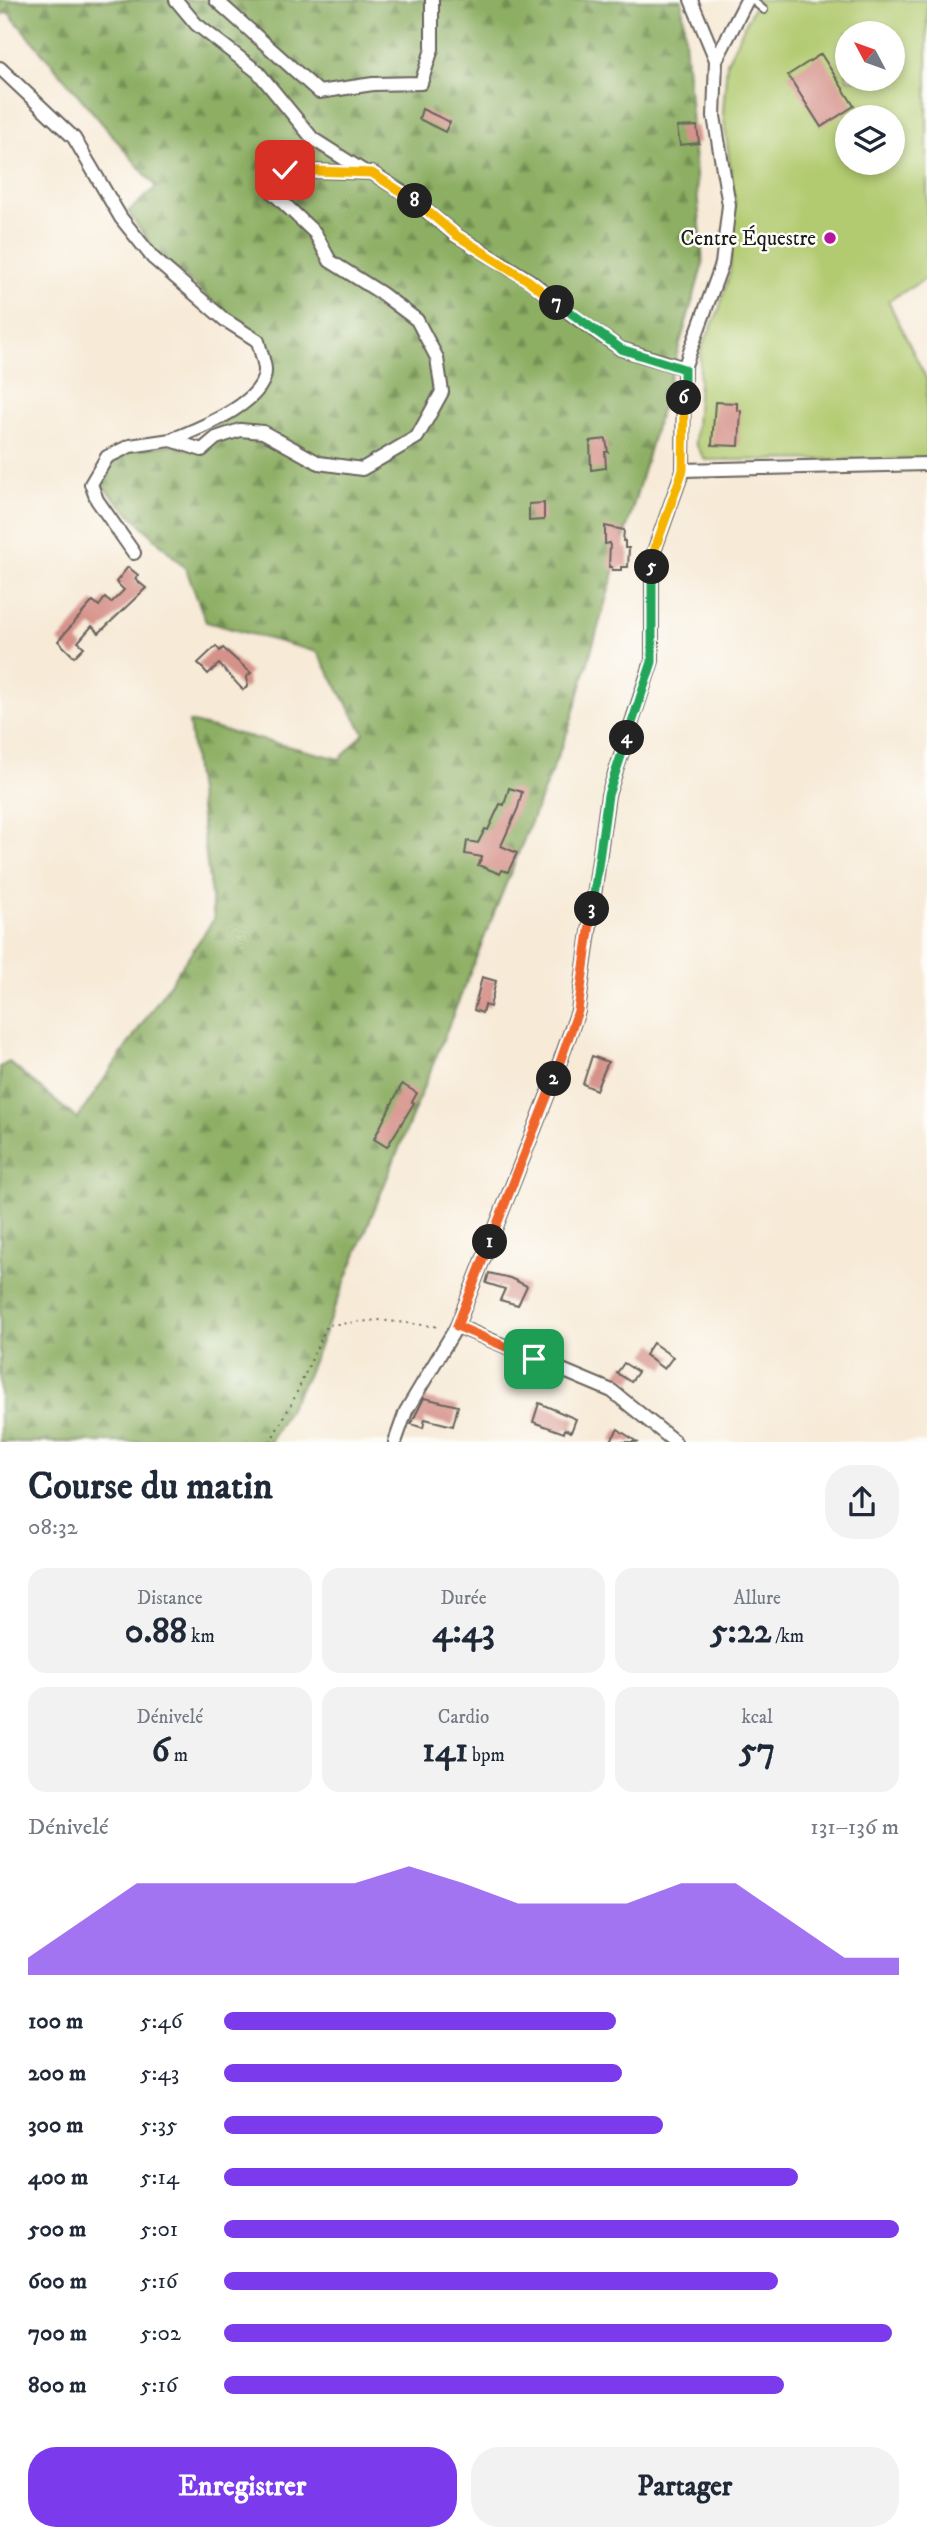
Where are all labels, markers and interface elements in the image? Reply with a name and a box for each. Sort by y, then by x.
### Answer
north arrow [835,21,905,91]
map controls [835,21,905,175]
button: layers [835,105,905,175]
pin [255,140,315,200]
icon: check [266,151,304,189]
pin: 8 [398,184,432,218]
text: 8 [410,189,419,212]
place label: Centre Équestre [680,225,816,252]
marker: Centre Équestre [822,230,838,246]
pin: 7 [540,286,574,320]
text: 7 [551,291,562,314]
pin: 6 [666,380,702,416]
text: 6 [679,386,688,409]
pin: 5 [634,550,670,584]
text: 5 [647,555,656,578]
pin: 4 [610,720,644,756]
text: 4 [621,726,632,749]
pin: 3 [574,892,610,926]
text: 3 [588,897,595,920]
pin: 2 [536,1062,572,1096]
text: 2 [549,1067,558,1090]
pin: 1 [472,1224,508,1260]
text: 1 [486,1230,493,1253]
pin [504,1329,564,1389]
icon: arrive [515,1340,553,1378]
text: Course du matin [28,1463,273,1511]
button: share [825,1465,899,1539]
text: 08:32 [28,1513,78,1542]
text: Distance [137,1587,203,1610]
text: Durée [440,1587,487,1610]
text: Allure [733,1587,781,1610]
text: 0.88 [125,1610,187,1654]
text: 4:43 [432,1610,495,1654]
text: 5:22 [710,1610,771,1654]
text: km [187,1625,215,1648]
text: /km [771,1625,804,1648]
text: Dénivelé [137,1706,203,1729]
text: Cardio [438,1706,489,1729]
text: kcal [742,1706,773,1729]
text: 6 [152,1729,170,1773]
text: 141 [422,1729,468,1773]
text: 57 [739,1729,775,1773]
text: m [170,1744,188,1767]
text: bpm [468,1744,505,1767]
text: Dénivelé [28,1813,109,1842]
text: 131–136 m [810,1813,899,1842]
text: 100 m [28,2007,83,2036]
text: 5:46 [140,2007,183,2036]
text: 200 m [28,2059,86,2088]
text: 5:43 [140,2059,179,2088]
text: 300 m [28,2111,84,2140]
text: 5:35 [140,2111,177,2140]
text: 400 m [28,2163,88,2192]
text: 5:14 [140,2163,179,2192]
text: 500 m [28,2215,86,2244]
text: 5:01 [140,2215,178,2244]
text: 600 m [28,2267,87,2296]
text: 5:16 [140,2267,178,2296]
text: 700 m [28,2319,87,2348]
text: 5:02 [140,2319,181,2348]
text: 800 m [28,2371,86,2400]
text: 5:16 [140,2371,178,2400]
button: Enregistrer [28,2447,457,2527]
button: Partager [471,2447,899,2527]

